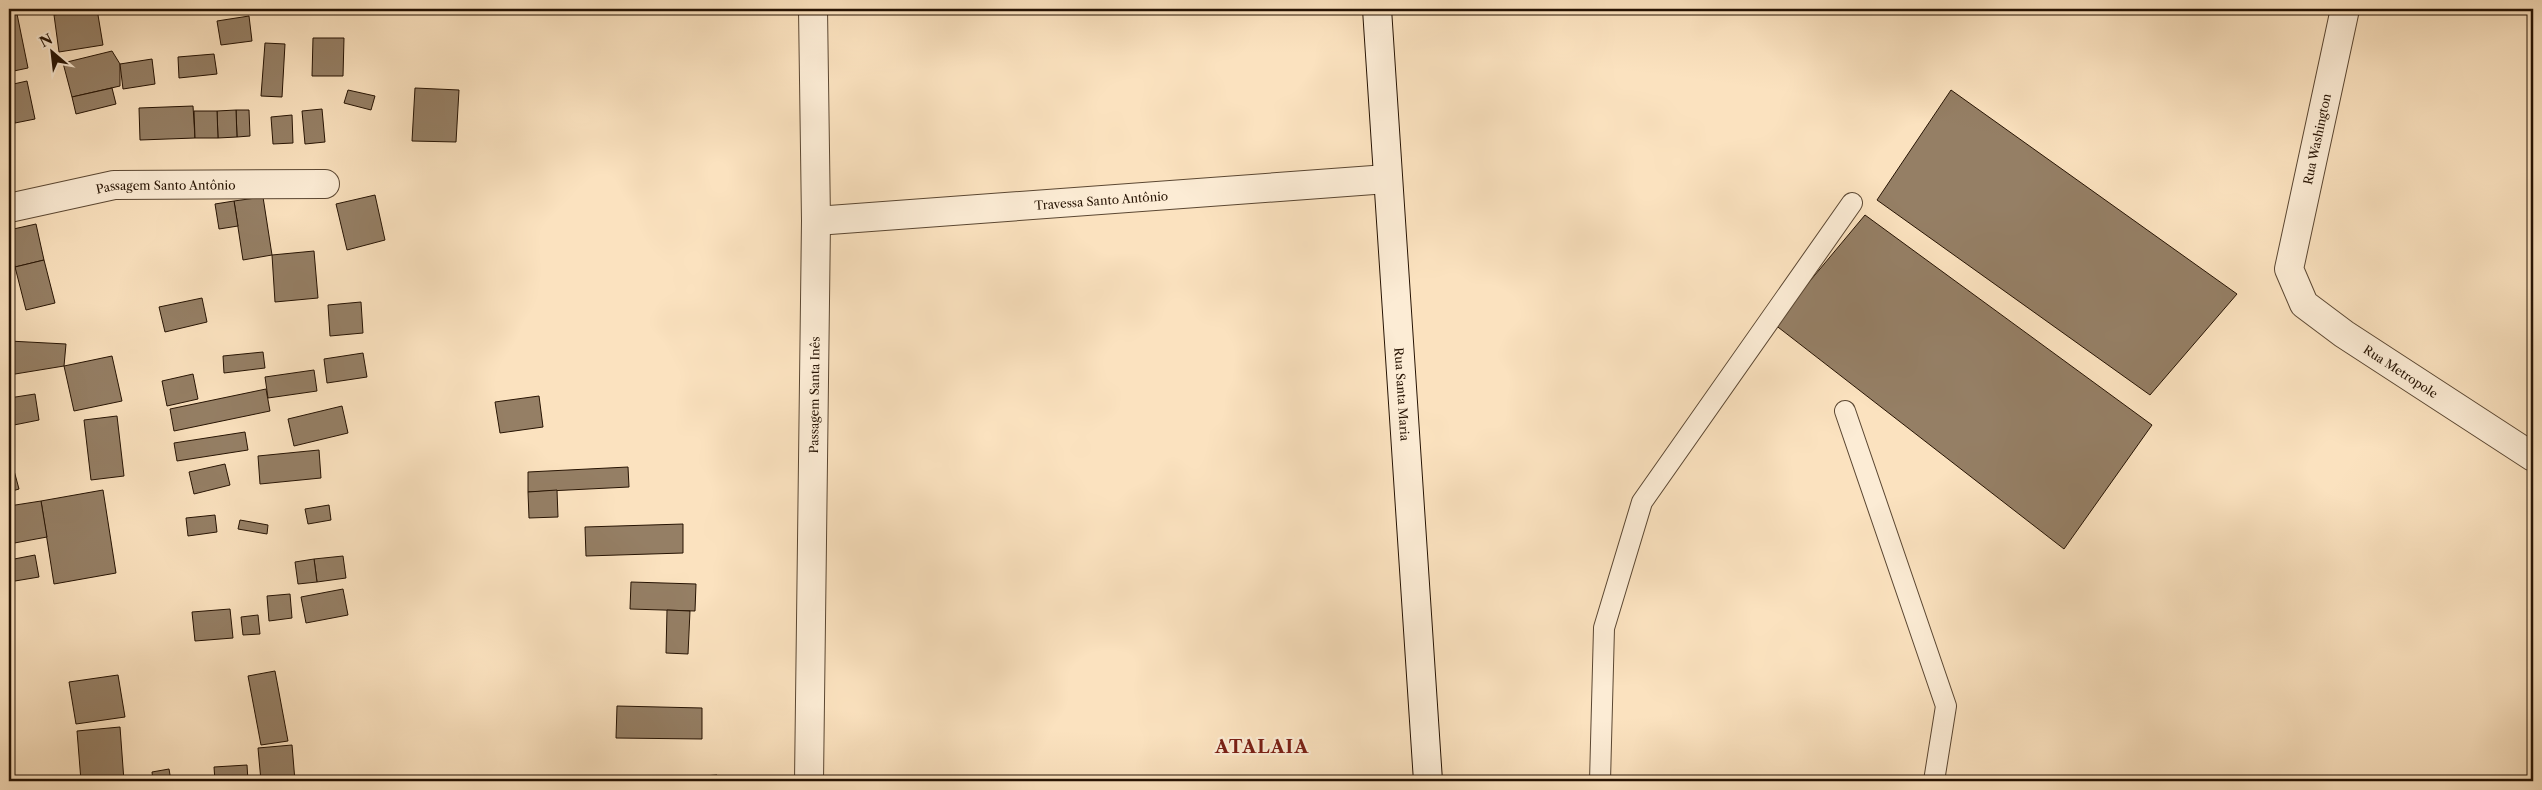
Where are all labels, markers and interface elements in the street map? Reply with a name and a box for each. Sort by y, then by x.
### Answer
north arrow [28,28,78,78]
text: N [36,30,55,51]
street label: Rua Washington [2300,92,2334,186]
street label: Passagem Santo Antônio [94,177,236,196]
street label: Travessa Santo Antônio [1034,188,1169,212]
street label: Passagem Santa Inês [806,336,822,454]
street label: Rua Metropole [2361,341,2441,401]
street label: Rua Santa Maria [1392,347,1413,442]
district label: ATALAIA [1214,736,1309,758]

